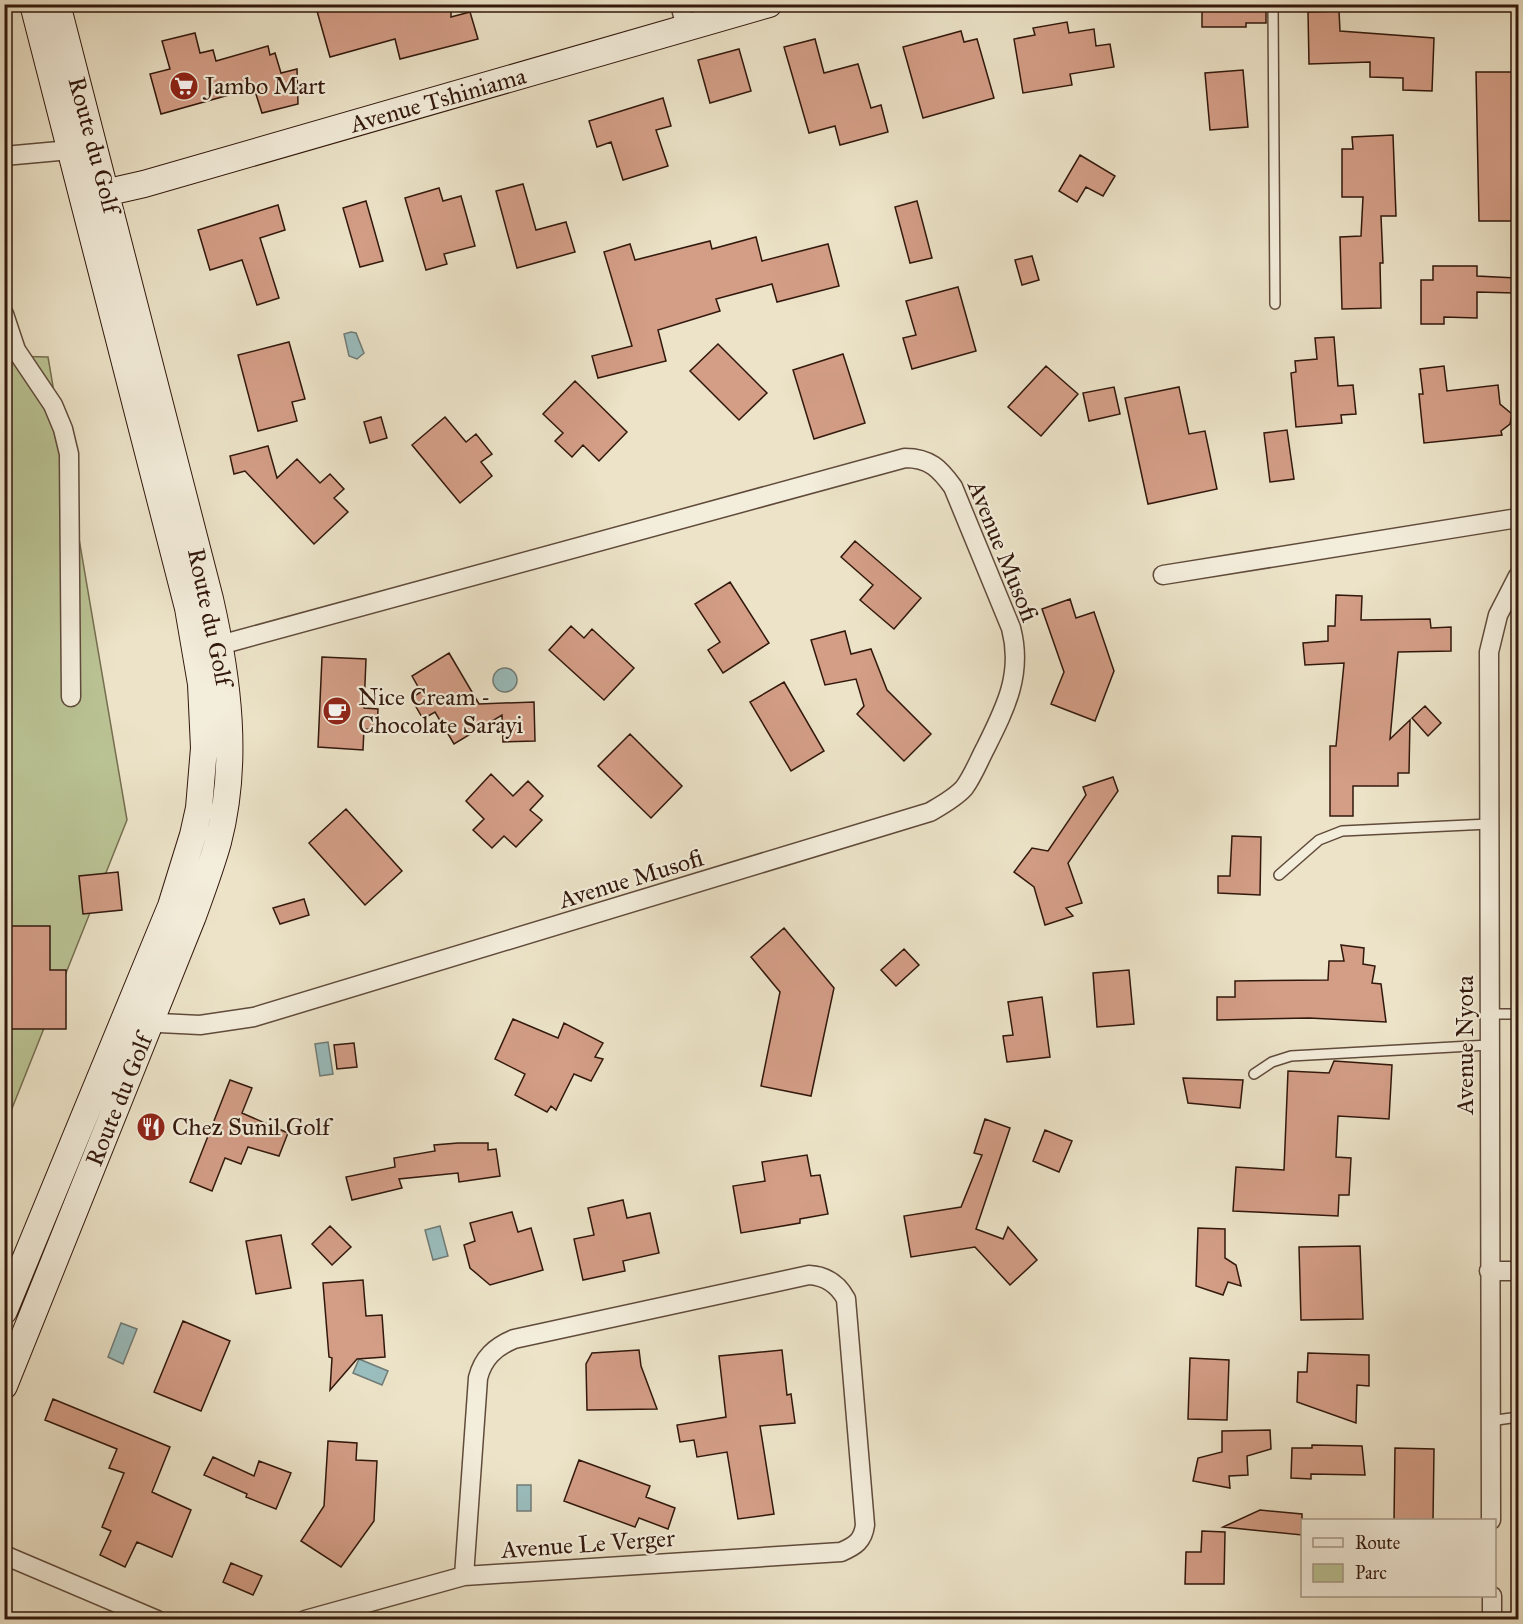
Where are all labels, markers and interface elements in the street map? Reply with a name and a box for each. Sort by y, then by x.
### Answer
street label: Avenue Tshiniama [346,60,530,140]
supermarket icon: Jambo Mart [168,70,200,102]
place label: Jambo Mart [202,71,326,101]
street label: Route du Golf [61,74,128,220]
street label: Avenue Musofi [961,475,1045,626]
street label: Route du Golf [181,546,240,692]
place label: Nice Cream - Chocolate Sarayi [358,682,523,740]
cafe icon: Nice Cream - Chocolate Sarayi [321,695,353,727]
street label: Avenue Musofi [554,843,707,915]
street label: Avenue Nyota [1450,975,1480,1116]
street label: Route du Golf [79,1026,161,1170]
restaurant icon: Chez Sunil Golf [135,1111,167,1143]
place label: Chez Sunil Golf [172,1112,334,1142]
legend [1301,1519,1496,1597]
street label: Avenue Le Verger [499,1523,676,1565]
text: Route [1355,1532,1400,1554]
text: Parc [1355,1562,1387,1584]

